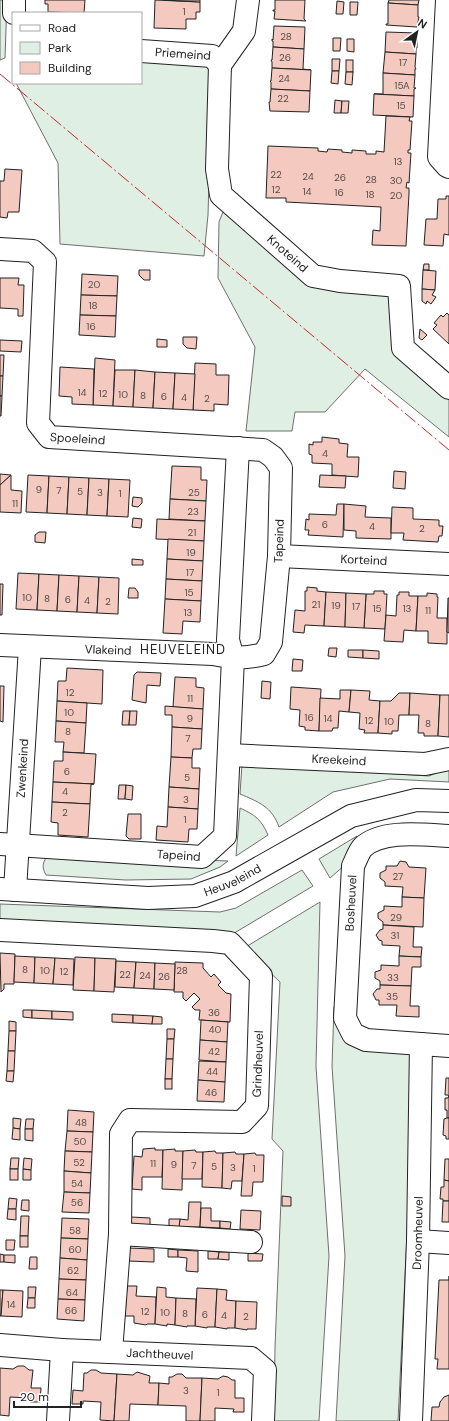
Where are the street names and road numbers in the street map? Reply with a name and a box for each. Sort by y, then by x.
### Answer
street label: Priemeind [154,44,211,64]
street label: Knoteind [264,231,311,276]
street label: Spoeleind [50,429,106,448]
street label: Tapeind [270,519,288,563]
street label: Korteind [340,551,388,569]
street label: Vlakeind [84,641,132,659]
street label: Zwenkeind [13,738,32,798]
street label: Kreekeind [311,751,367,769]
street label: Tapeind [156,846,201,865]
street label: Heuveleind [202,860,264,900]
street label: Bosheuvel [342,874,360,932]
street label: Grindheuvel [249,1030,267,1098]
street label: Droomheuvel [409,1196,427,1270]
street label: Jachtheuvel [126,1345,194,1364]

